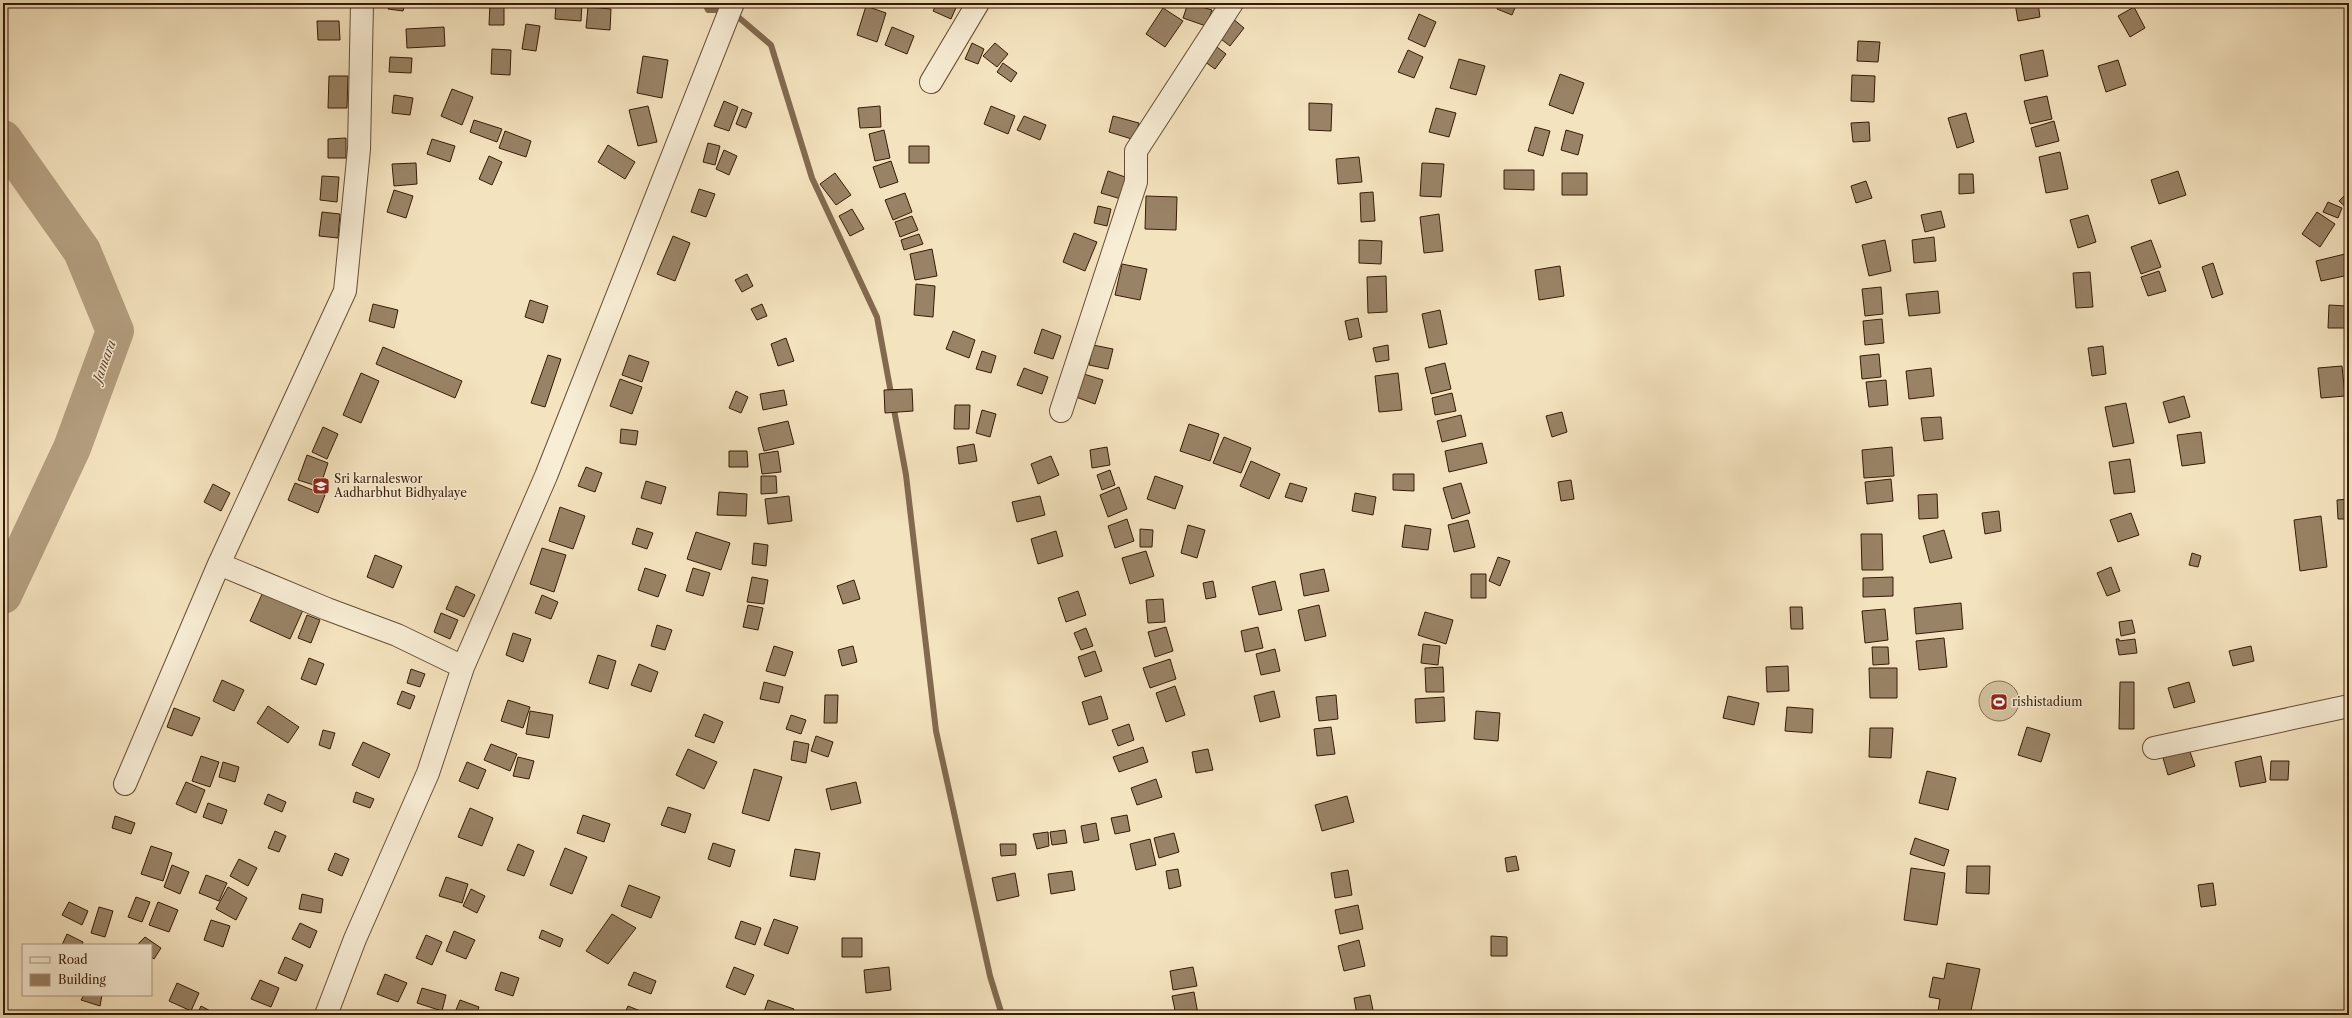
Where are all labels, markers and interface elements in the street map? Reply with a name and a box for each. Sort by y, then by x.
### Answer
water label: Jamara [88,337,119,388]
place label: Sri karnaleswor Aadharbhut Bidhyalaye [333,471,467,500]
school or university icon: Sri karnaleswor Aadharbhut Bidhyalaye [311,476,331,496]
sports icon: rishistadium [1989,692,2009,712]
place label: rishistadium [2012,694,2082,709]
legend [22,944,152,996]
text: Road [58,952,88,967]
text: Building [58,972,106,987]

